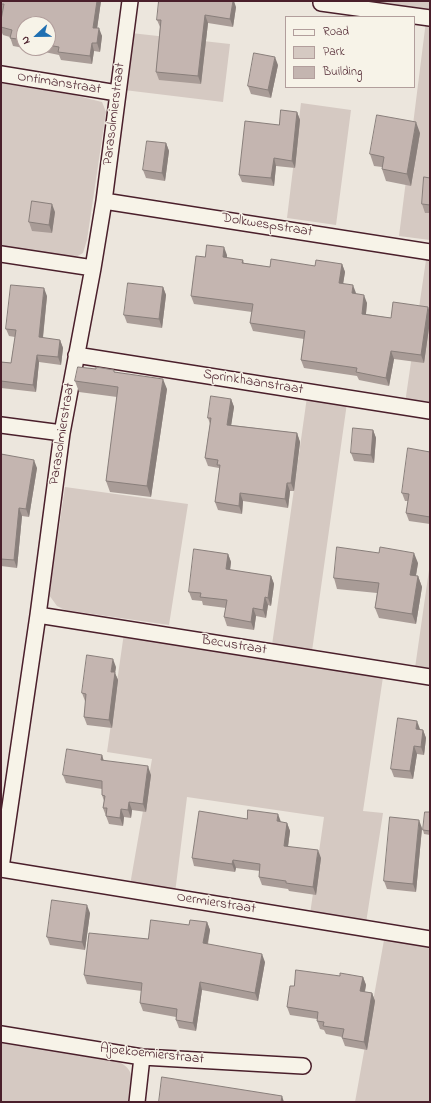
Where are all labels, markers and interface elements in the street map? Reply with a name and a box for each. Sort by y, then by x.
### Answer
north arrow [16,16,56,56]
legend [285,16,415,88]
text: Road [323,23,349,41]
text: N [17,34,35,47]
text: Park [323,43,345,61]
street label: Parasolmierstraat [100,62,130,166]
text: Building [323,63,362,81]
street label: Ontimanstraat [16,69,102,99]
street label: Dolkwespstraat [220,211,314,241]
street label: Sprinkhaanstraat [202,367,304,399]
street label: Parasolmierstraat [47,382,79,486]
street label: Becustraat [200,633,268,659]
street label: Oermierstraat [175,889,257,919]
street label: Ajoekoemierstraat [99,1041,205,1069]

